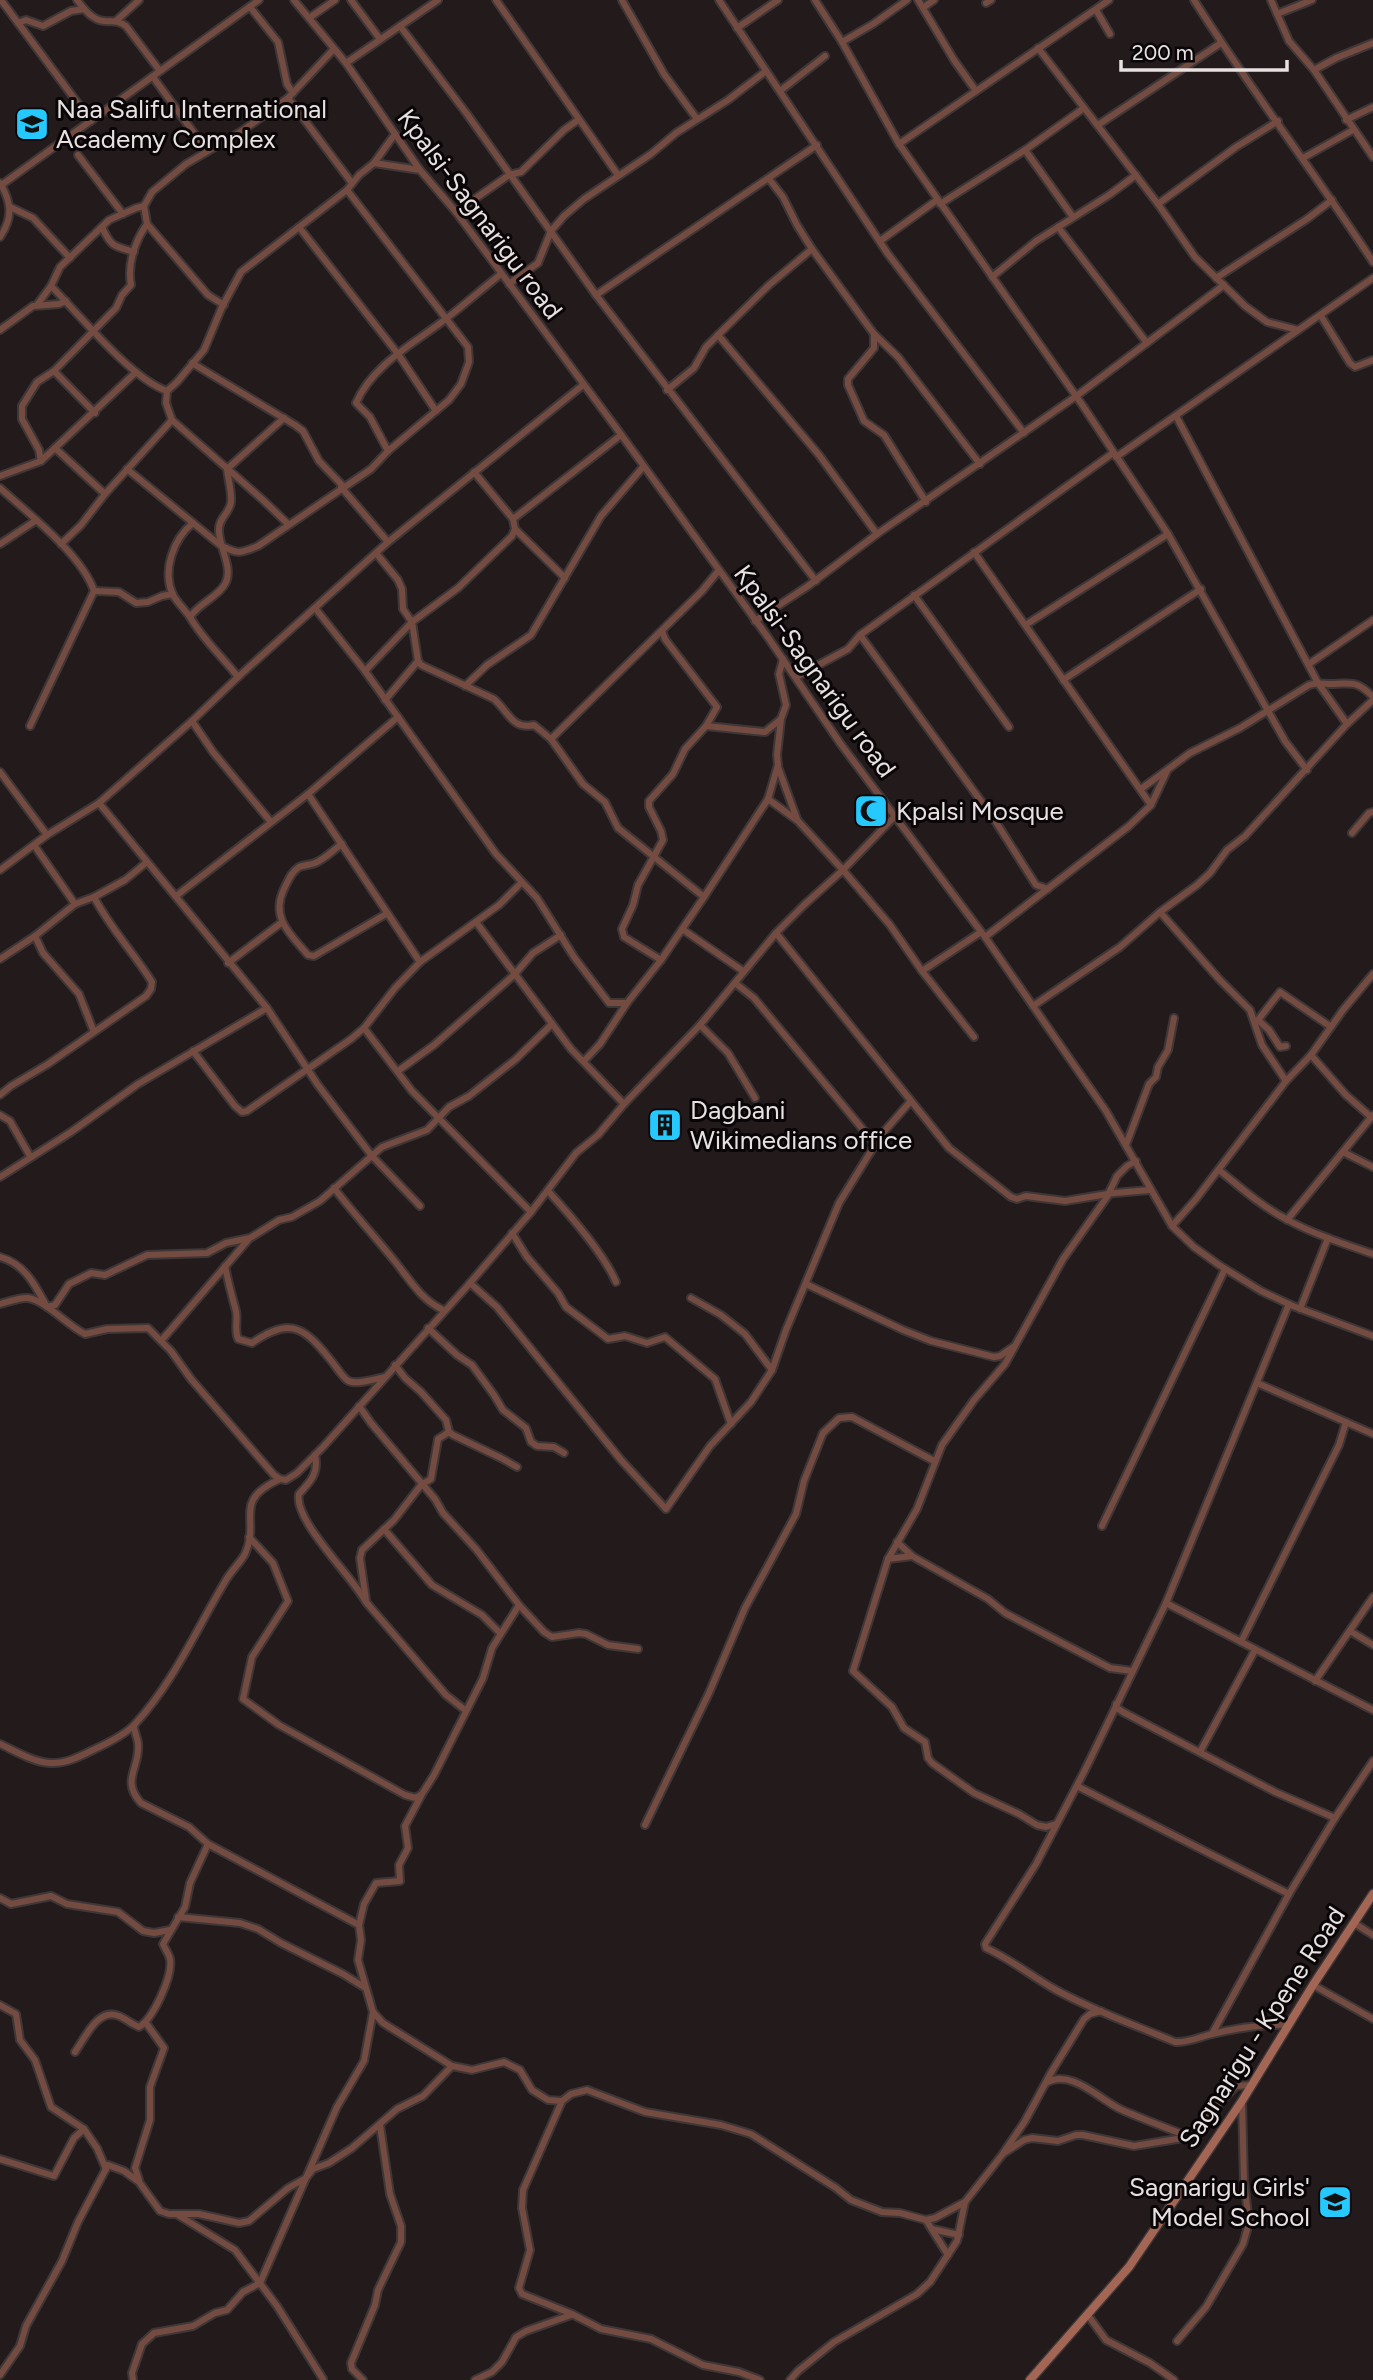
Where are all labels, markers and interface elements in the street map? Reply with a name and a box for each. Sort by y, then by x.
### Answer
scale bar [1121,28,1287,72]
text: 200 m [1132,40,1194,65]
place label: Naa Salifu International Academy Complex [56,93,327,155]
street label: Kpalsi-Sagnarigu road [391,103,569,325]
school or university icon: Naa Salifu International Academy Complex [13,105,51,143]
street label: Kpalsi-Sagnarigu road [727,559,903,783]
mosque icon: Kpalsi Mosque [852,792,890,830]
place label: Kpalsi Mosque [896,795,1064,827]
place label: Dagbani Wikimedians office [690,1094,912,1156]
building icon: Dagbani Wikimedians office [646,1106,684,1144]
street label: Sagnarigu - Kpene Road [1172,1900,1352,2154]
place label: Sagnarigu Girls' Model School [1129,2171,1310,2233]
school or university icon: Sagnarigu Girls' Model School [1316,2183,1354,2221]

